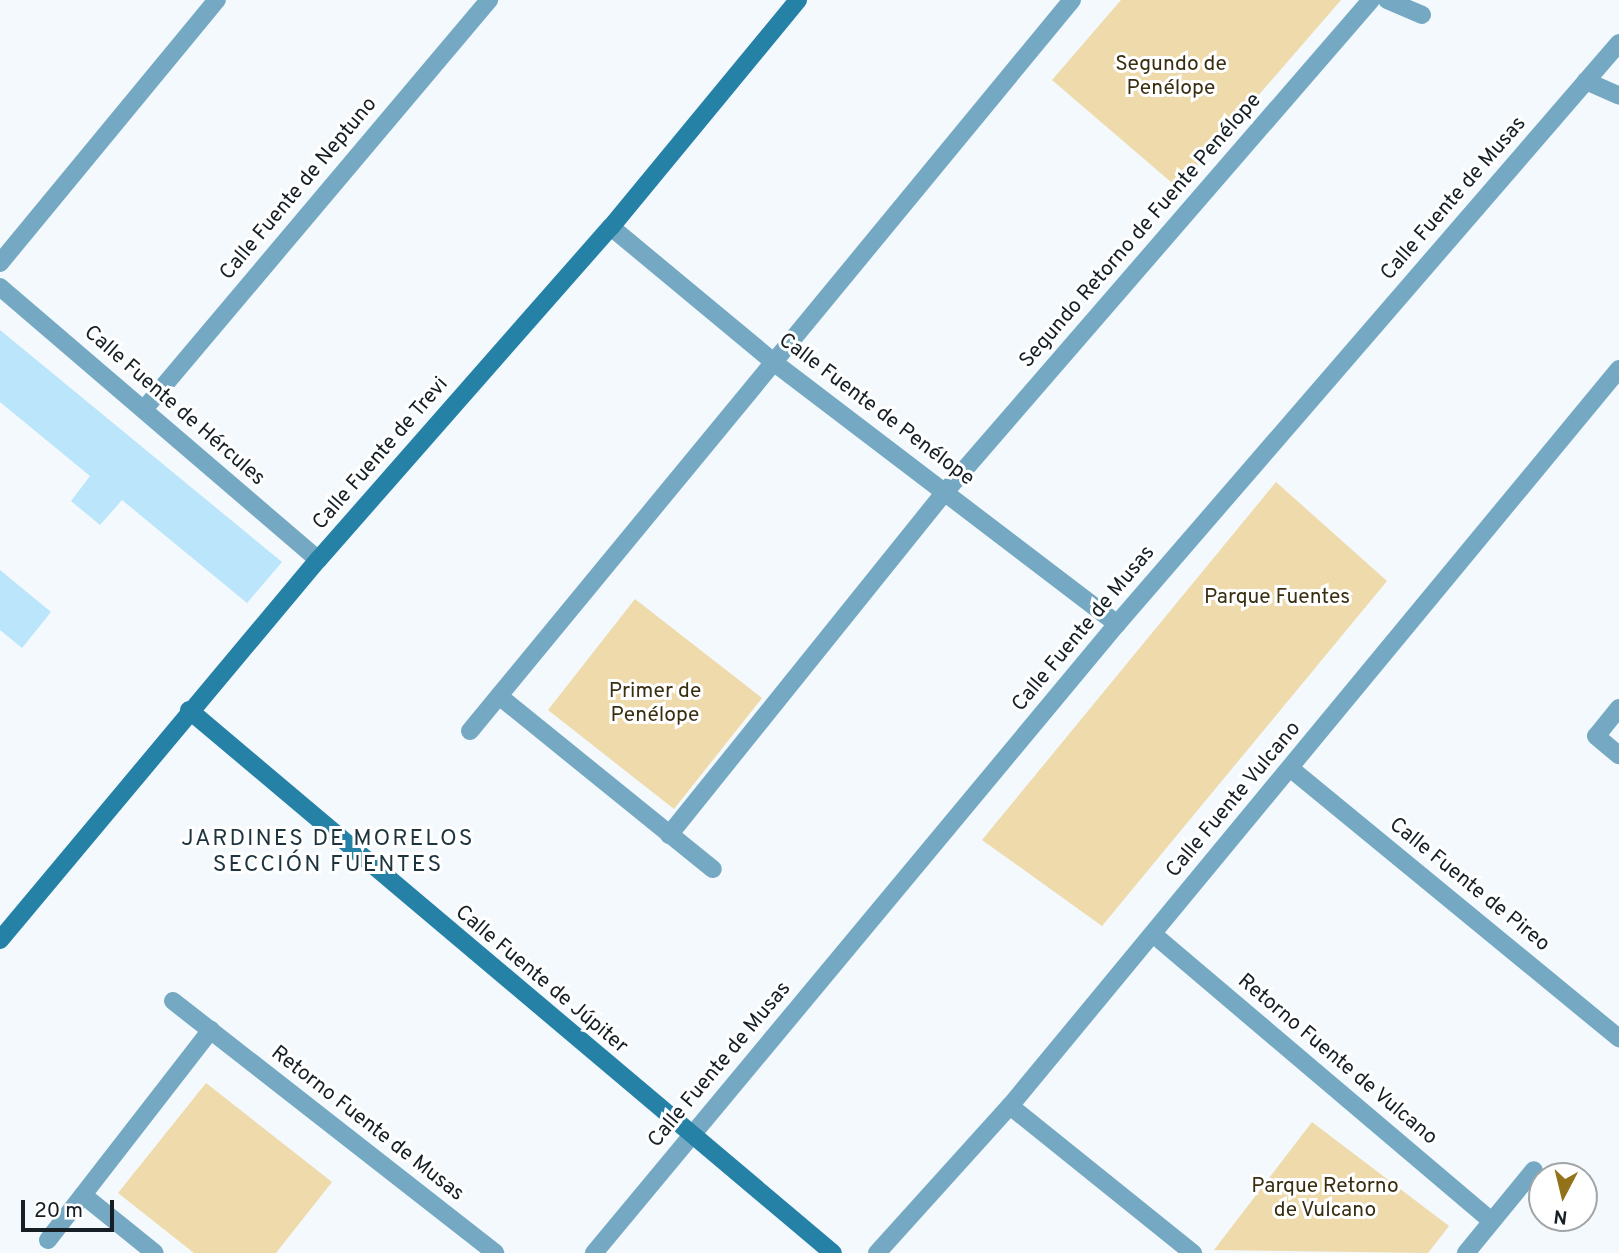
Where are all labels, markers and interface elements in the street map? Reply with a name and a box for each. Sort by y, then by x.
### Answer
park label: Segundo de Penélope [1115,52,1227,102]
street label: Segundo Retorno de Fuente Penélope [1015,89,1267,373]
street label: Calle Fuente de Neptuno [215,92,383,286]
street label: Calle Fuente de Musas [1376,112,1532,286]
street label: Calle Fuente de Hércules [78,320,270,492]
street label: Calle Fuente de Penélope [773,328,979,492]
street label: Calle Fuente de Trevi [308,372,454,536]
street label: Calle Fuente de Musas [1007,541,1161,717]
park label: Parque Fuentes [1204,585,1350,611]
park label: Primer de Penélope [609,679,701,729]
street label: Calle Fuente Vulcano [1161,717,1307,883]
street label: Calle Fuente de Pireo [1384,813,1554,957]
district label: JARDINES DE MORELOS SECCIÓN FUENTES [184,826,472,880]
street label: Calle Fuente de Júpiter [450,900,632,1060]
street label: Retorno Fuente de Vulcano [1232,969,1442,1151]
street label: Calle Fuente de Musas [643,977,797,1153]
street label: Retorno Fuente de Musas [266,1041,468,1207]
north arrow [1528,1162,1598,1232]
park label: Parque Retorno de Vulcano [1251,1174,1399,1224]
scale bar [24,1186,117,1230]
text: 20 m [34,1198,83,1225]
text: N [1552,1203,1569,1229]

